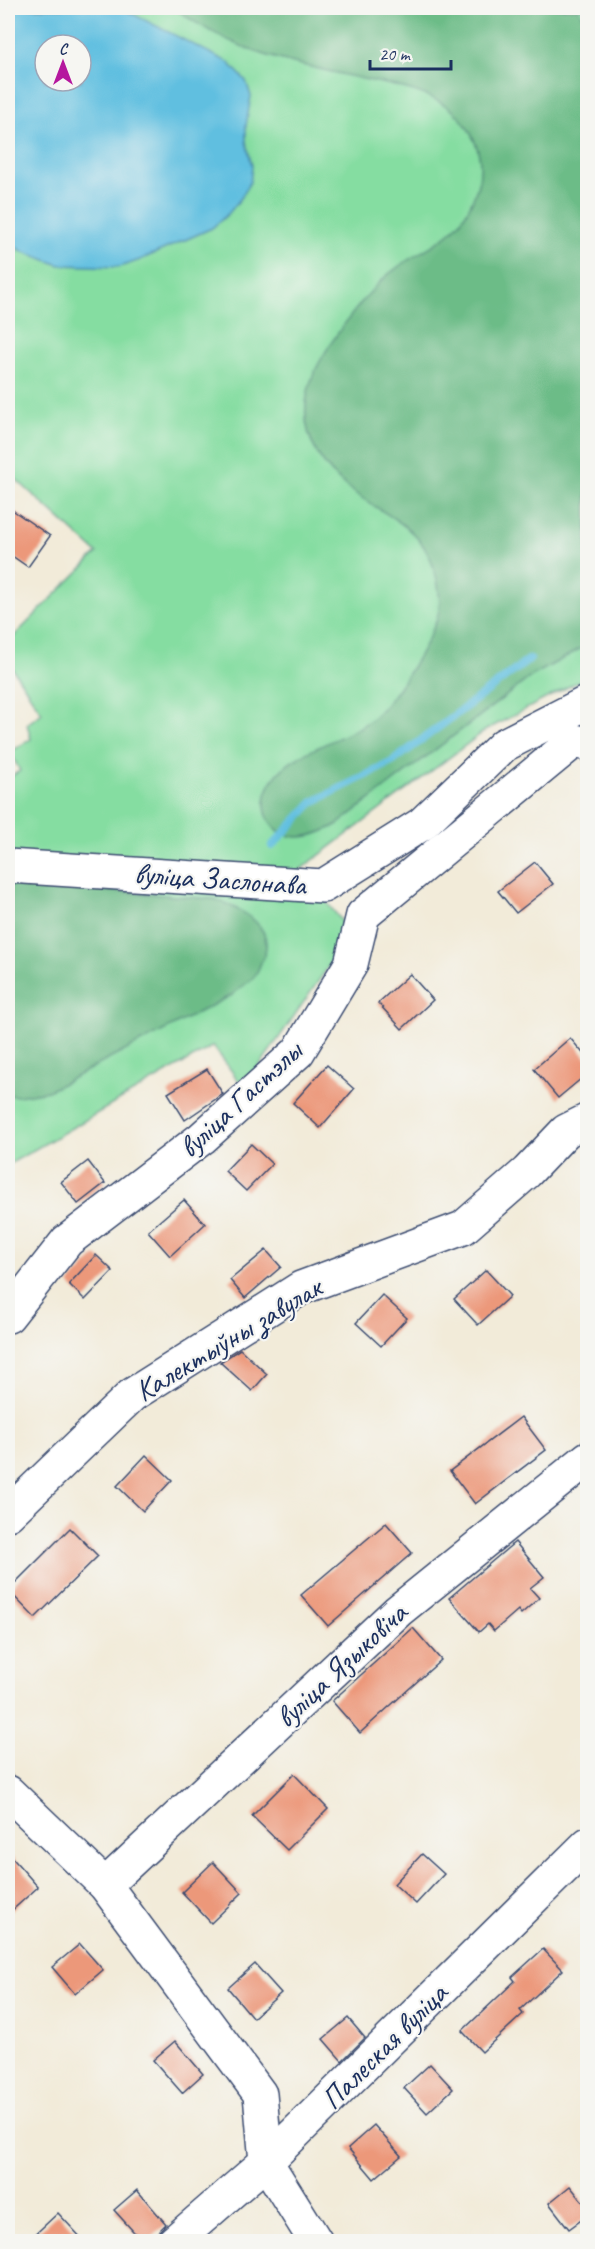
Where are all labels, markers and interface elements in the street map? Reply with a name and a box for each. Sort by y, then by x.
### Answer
north arrow [33,33,93,93]
scale bar [370,33,451,71]
text: С [59,39,69,59]
text: 20 m [379,43,412,65]
street label: вуліца Заслонава [133,854,309,904]
street label: вуліца Гастэлы [170,1031,311,1166]
street label: Калектыўны завулак [128,1267,331,1410]
street label: вуліца Языковіча [267,1593,416,1736]
street label: Палеская вуліца [313,1973,457,2117]

